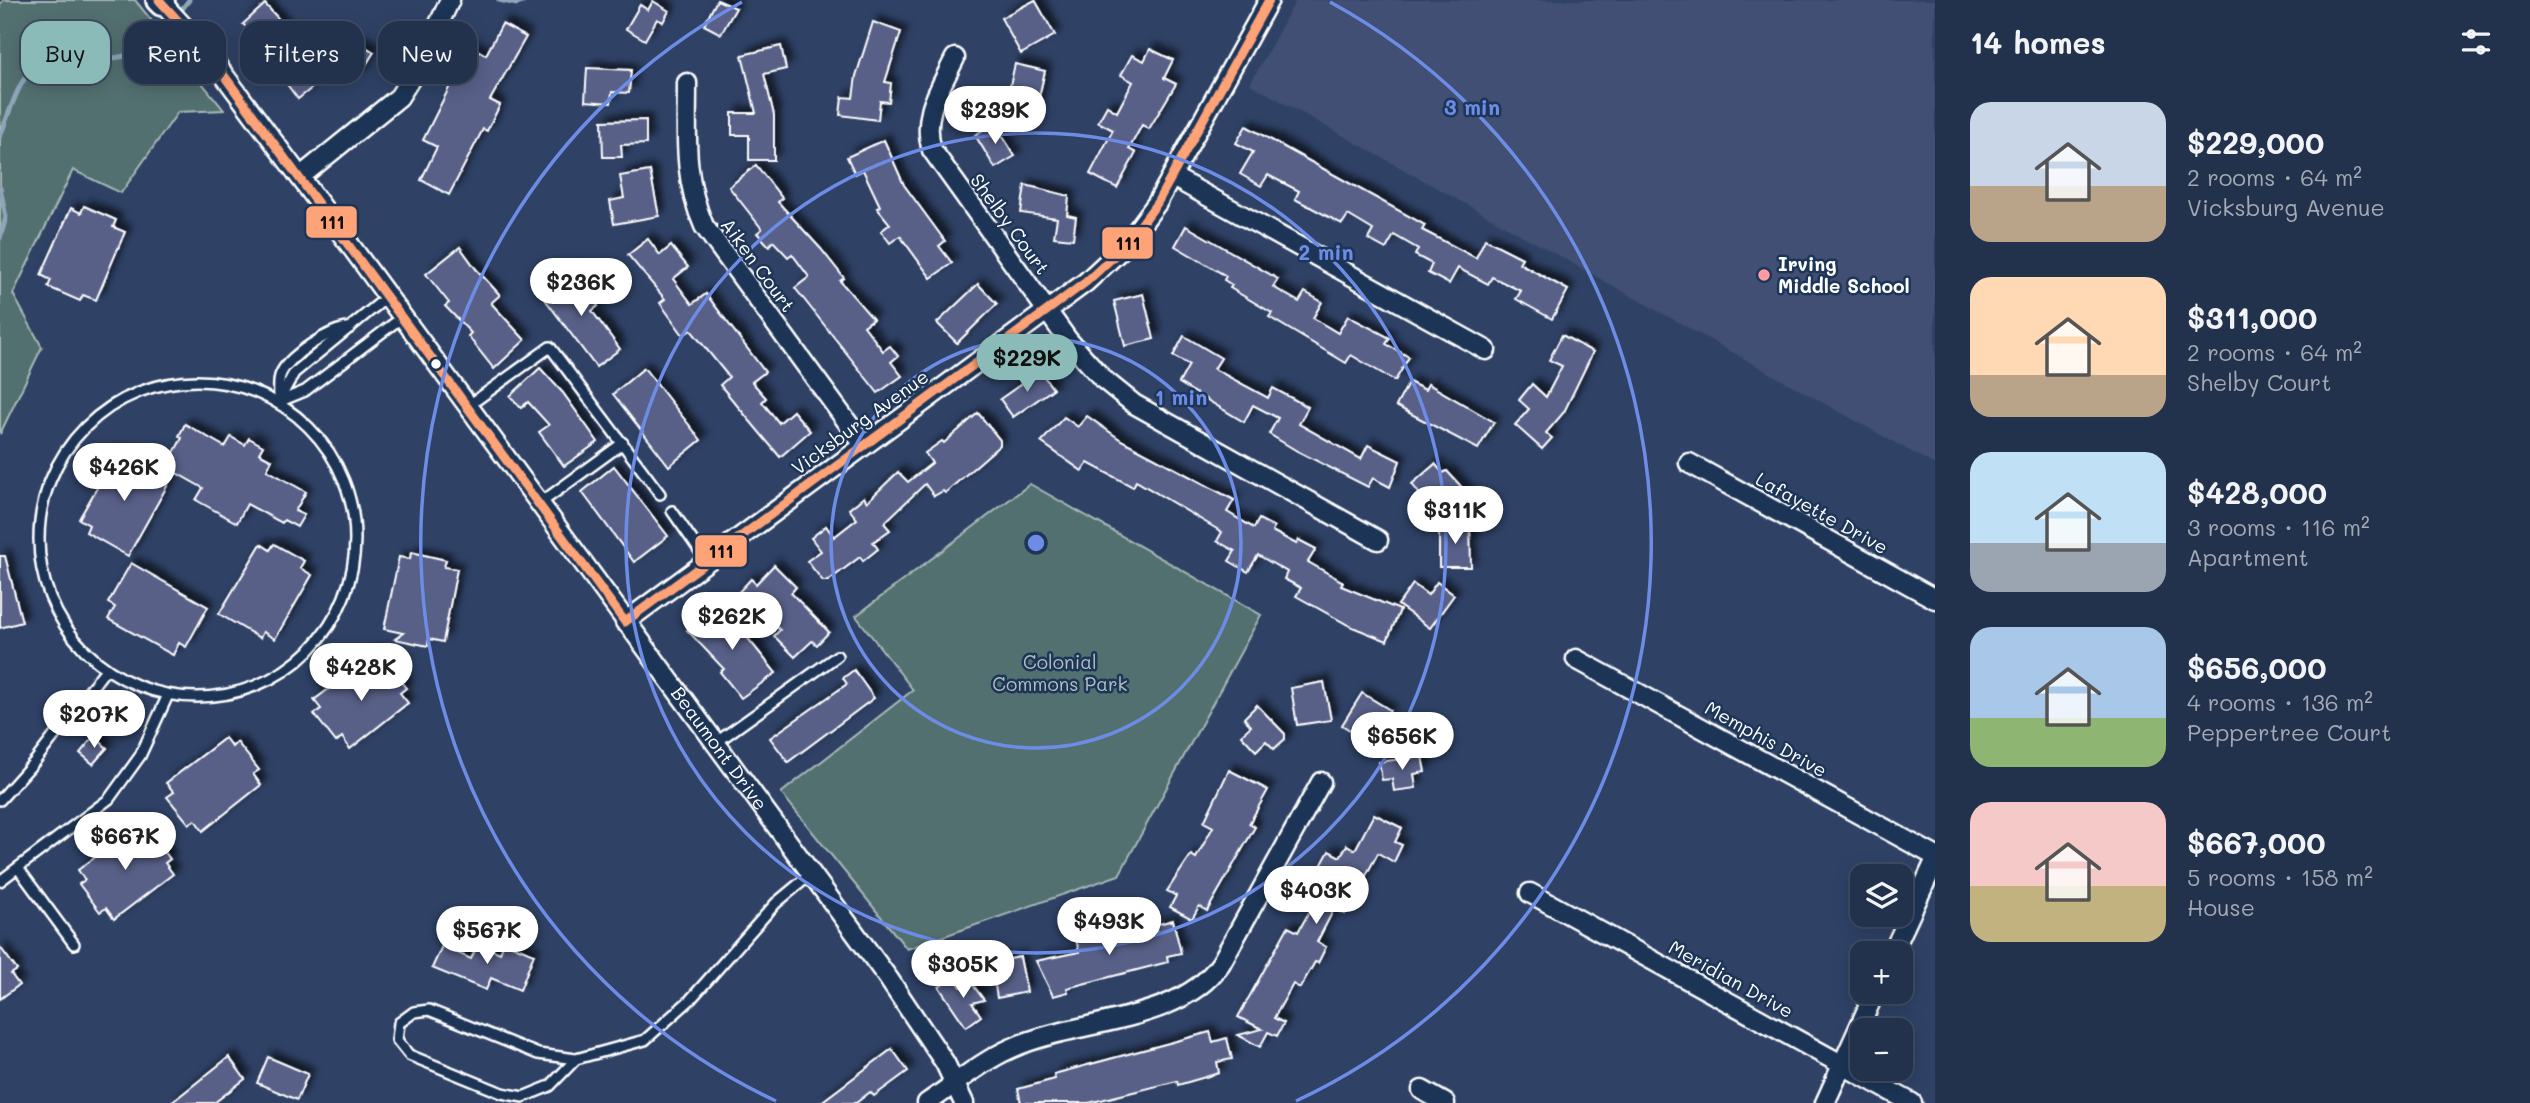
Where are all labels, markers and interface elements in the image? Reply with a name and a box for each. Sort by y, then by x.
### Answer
chip: Buy [21,21,110,84]
chip: Rent [124,21,226,84]
chip: Filters [240,21,364,84]
chip: New [378,21,477,84]
text: 14 homes [1970,22,2106,62]
icon: filters [2457,23,2495,61]
pin: $239K [946,86,1044,146]
text: 3 min [1444,93,1500,120]
text: $239K [960,94,1030,124]
text: $229,000 [2187,122,2324,162]
icon: home [2026,130,2110,214]
text: 2 rooms · 64 m² [2187,162,2362,192]
street label: Shelby Court [965,168,1056,279]
text: Vicksburg Avenue [2187,192,2385,222]
line badge: 111 [305,205,358,239]
text: 111 [319,209,345,234]
street label: Aiken Court [716,213,801,317]
line badge: 111 [1101,226,1154,260]
text: 111 [1115,230,1141,255]
text: 2 min [1298,238,1354,265]
place label: Irving Middle School [1778,251,1910,298]
pin: $236K [532,258,630,318]
text: $236K [546,266,616,296]
marker: Irving Middle School [1756,267,1772,283]
text: $311,000 [2187,297,2317,337]
icon: home [2026,305,2110,389]
pin: $229K [978,334,1076,394]
text: 2 rooms · 64 m² [2187,337,2362,367]
text: $229K [993,342,1061,372]
unlabelled marker [429,357,443,371]
street label: Vicksburg Avenue [786,363,933,480]
text: Shelby Court [2187,367,2331,397]
text: 1 min [1155,383,1207,410]
pin: $426K [75,444,173,503]
text: $426K [89,451,159,481]
street label: Lafayette Drive [1752,466,1893,559]
text: $428,000 [2187,472,2327,512]
icon: home [2026,480,2110,564]
pin: $311K [1406,486,1504,546]
text: $311K [1423,494,1487,524]
text: 3 rooms · 116 m² [2187,512,2370,542]
centre of rings [1024,531,1048,555]
line badge: 111 [694,534,748,568]
text: 111 [708,538,734,563]
text: Apartment [2187,542,2309,572]
pin: $262K [683,592,781,652]
text: $262K [698,600,766,630]
pin: $428K [312,644,410,703]
text: $656,000 [2187,647,2326,687]
park label: Colonial Commons Park [992,649,1128,696]
text: $428K [325,651,397,681]
icon: home [2026,655,2110,739]
street label: Beaumont Drive [666,681,773,815]
text: 4 rooms · 136 m² [2187,687,2373,717]
pin: $207K [45,690,143,750]
street label: Memphis Drive [1701,695,1832,782]
text: $207K [59,698,129,728]
pin: $656K [1353,712,1451,772]
text: Peppertree Court [2187,717,2391,747]
text: $656K [1367,720,1437,750]
pin: $667K [76,812,174,872]
text: $667K [90,820,160,850]
text: $667,000 [2187,822,2326,862]
icon: home [2026,830,2110,914]
text: 5 rooms · 158 m² [2187,862,2373,892]
map controls [1850,864,1913,1081]
button: layers [1850,864,1913,927]
pin: $403K [1267,866,1365,926]
text: $403K [1280,874,1352,904]
text: House [2187,892,2255,922]
pin: $493K [1060,898,1158,957]
text: $493K [1073,905,1145,935]
pin: $567K [438,906,536,966]
text: $567K [452,914,522,944]
street label: Meridian Drive [1664,934,1798,1023]
pin: $305K [914,940,1012,1000]
button: + [1850,941,1913,1004]
text: $305K [927,948,999,978]
button: − [1850,1018,1913,1081]

